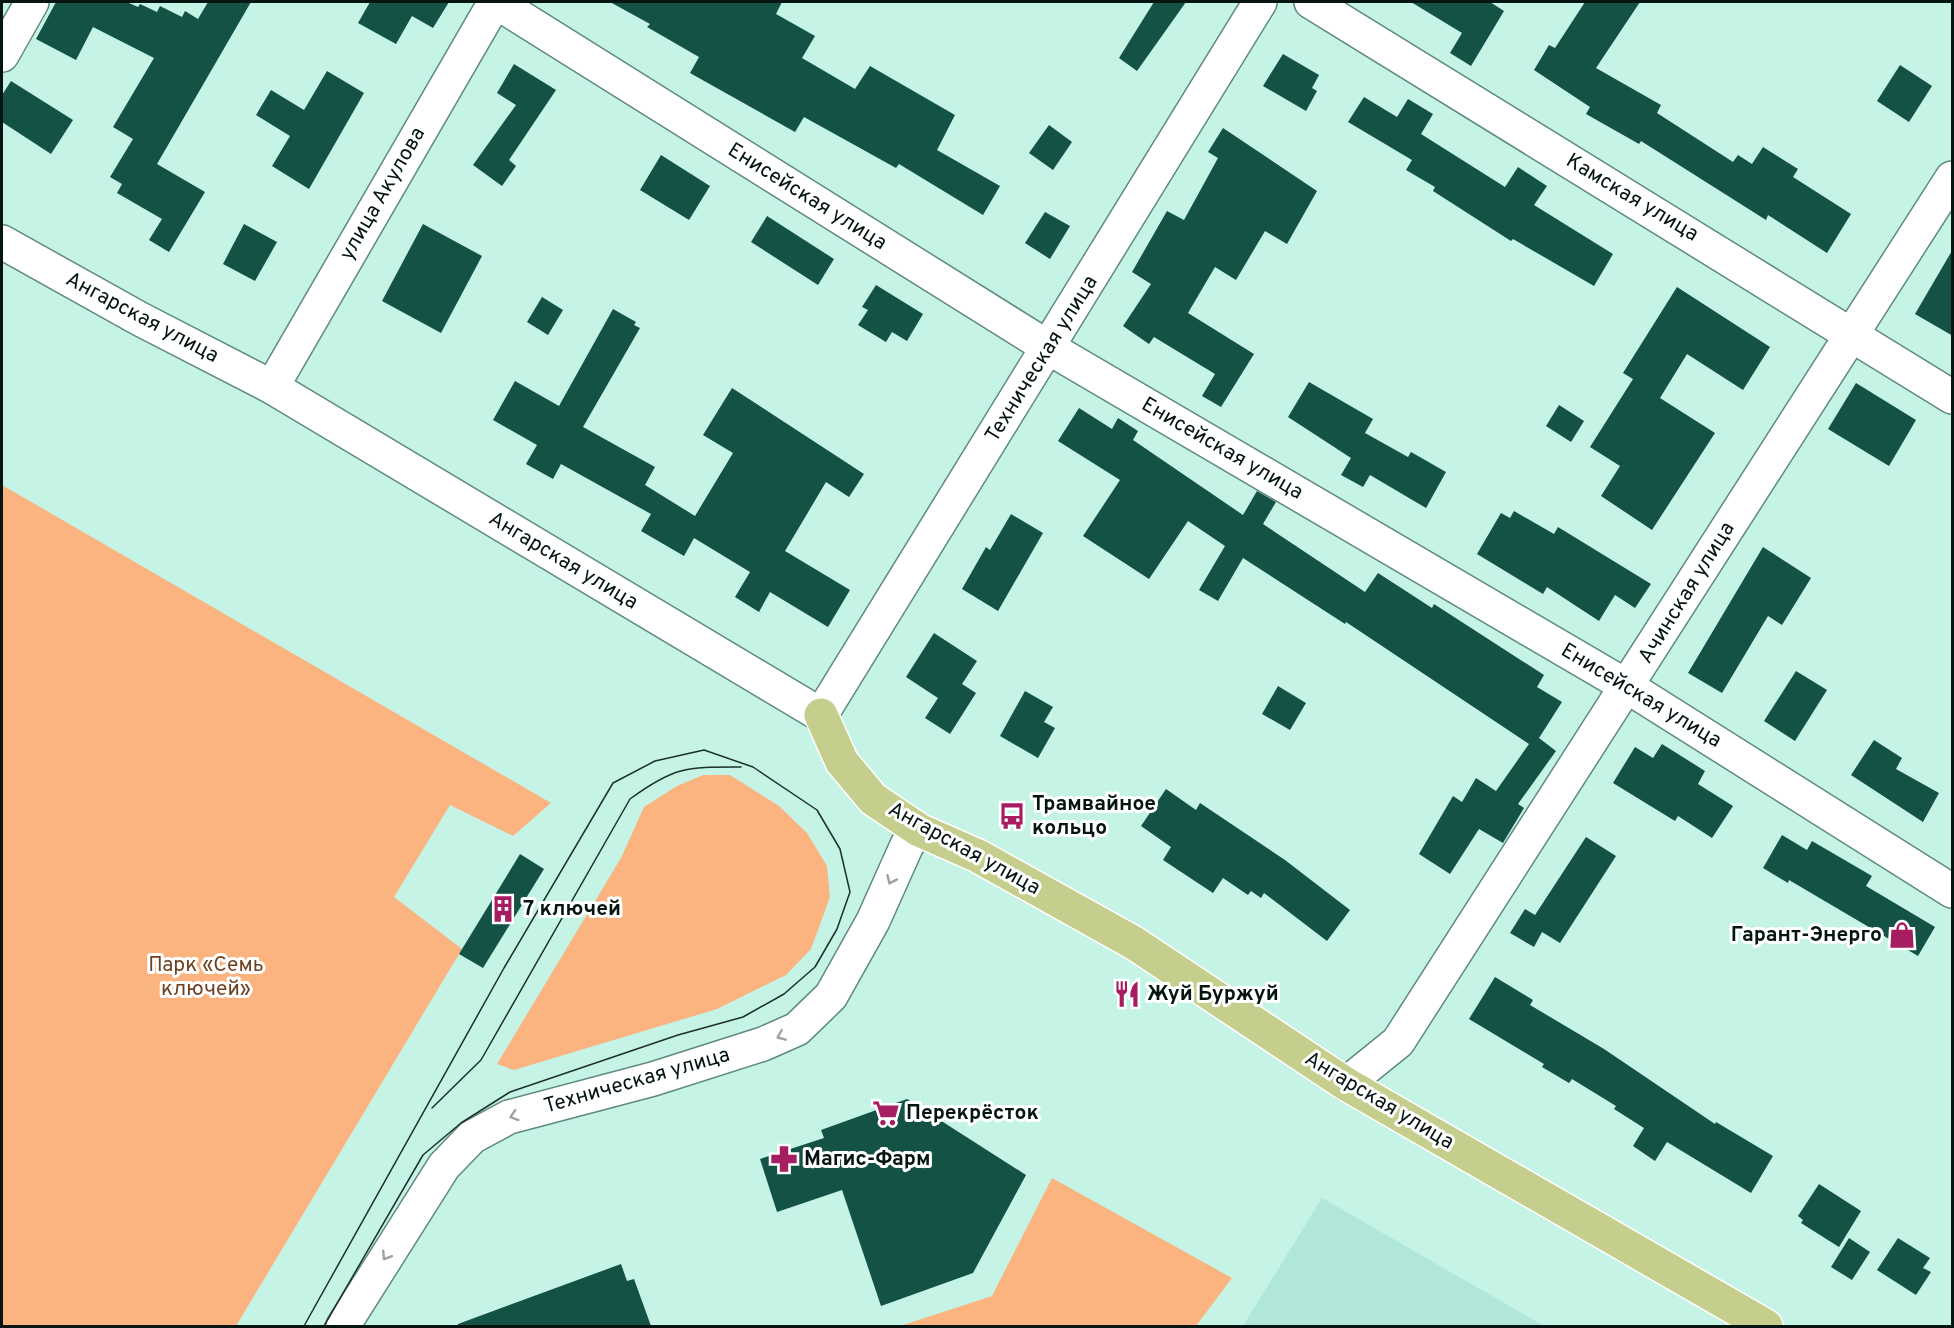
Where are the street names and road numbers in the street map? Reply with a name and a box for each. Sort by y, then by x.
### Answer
street label: улица Акулова [334,123,432,265]
street label: Енисейская улица [722,137,892,257]
street label: Камская улица [1561,148,1703,248]
street label: Ангарская улица [61,266,223,370]
street label: Техническая улица [980,270,1104,448]
street label: Енисейская улица [1136,392,1308,506]
street label: Ангарская улица [483,506,643,616]
street label: Ачинская улица [1633,517,1741,669]
street label: Енисейская улица [1556,637,1726,755]
street label: Ангарская улица [883,796,1045,902]
street label: Техническая улица [541,1042,733,1120]
street label: Ангарская улица [1299,1046,1459,1156]

